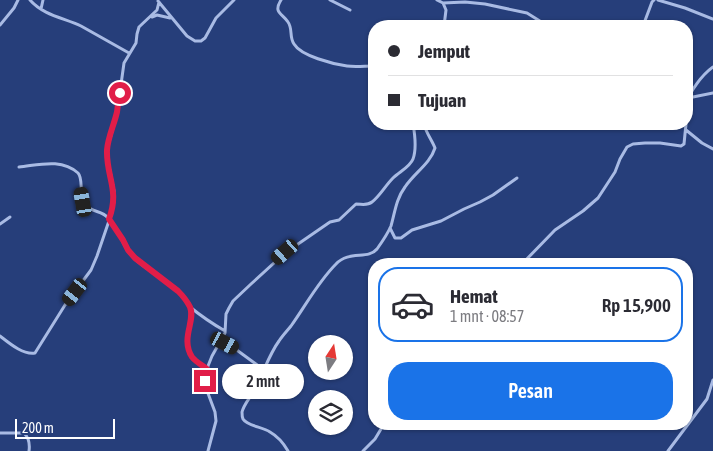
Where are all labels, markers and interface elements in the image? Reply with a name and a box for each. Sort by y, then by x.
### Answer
text: Jemput [418,40,470,62]
route start [109,82,131,104]
text: Tujuan [418,89,466,111]
car [73,186,92,218]
car [268,236,301,268]
car [59,276,90,308]
icon: car [390,282,435,327]
text: Hemat [450,285,498,307]
text: Rp 15,900 [602,294,671,316]
text: 1 mnt · 08:57 [450,307,524,325]
car [208,329,241,357]
north arrow [308,335,352,380]
map controls [308,335,353,435]
button: Pesan [388,362,673,420]
callout: 2 mnt [222,364,305,398]
route end [194,370,216,392]
text: 2 mnt [246,372,280,390]
button: layers [308,390,353,435]
scale bar [15,416,115,439]
text: 200 m [22,420,54,436]

